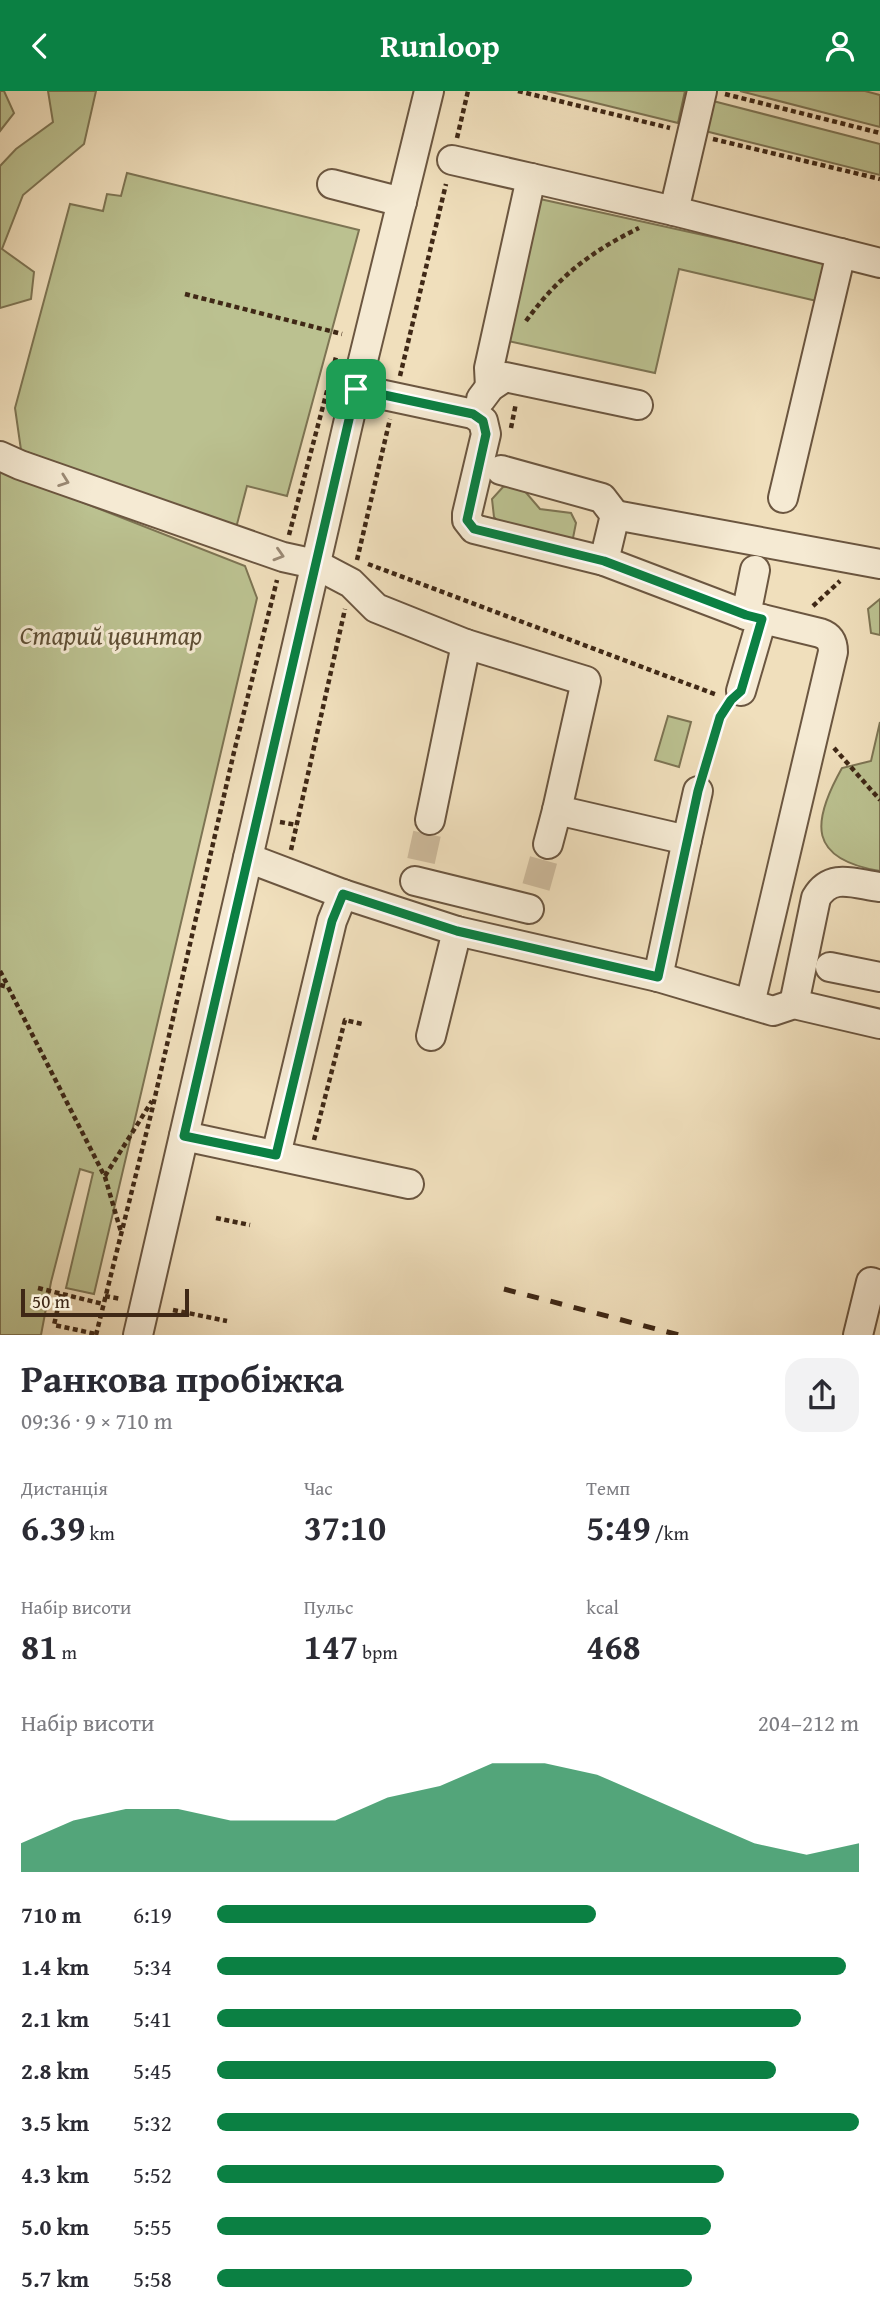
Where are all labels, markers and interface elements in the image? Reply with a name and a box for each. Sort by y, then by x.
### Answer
text: Runloop [380,22,500,69]
icon: back [21,27,59,65]
icon: person [821,27,859,65]
pin [326,359,386,419]
icon: arrive [337,370,375,408]
one-way arrow [57,473,69,487]
one-way arrow [272,547,284,562]
park label: Старий цвинтар [20,615,202,654]
scale bar [21,1286,189,1318]
text: 50 m [32,1287,70,1315]
text: Ранкова пробіжка [21,1350,344,1406]
button: share [785,1358,859,1432]
text: 09:36 · 9 × 710 m [21,1404,173,1437]
text: Дистанція [21,1474,108,1502]
text: Час [304,1474,333,1502]
text: Темп [586,1474,630,1502]
text: 6.39 [21,1502,85,1553]
text: 37:10 [304,1502,386,1553]
text: 5:49 [586,1502,651,1553]
text: km [85,1519,115,1547]
text: /km [651,1519,689,1547]
text: Набір висоти [21,1593,131,1621]
text: Пульс [304,1593,353,1621]
text: kcal [586,1593,619,1621]
text: 81 [21,1621,57,1672]
text: 147 [304,1621,358,1672]
text: 468 [586,1621,641,1672]
text: m [57,1638,77,1666]
text: bpm [358,1638,398,1666]
text: Набір висоти [21,1706,155,1739]
text: 204–212 m [758,1706,859,1739]
text: 710 m [21,1898,82,1931]
text: 6:19 [133,1898,172,1931]
text: 1.4 km [21,1950,89,1983]
text: 5:34 [133,1950,172,1983]
text: 2.1 km [21,2002,89,2035]
text: 5:41 [133,2002,172,2035]
text: 2.8 km [21,2054,89,2087]
text: 5:45 [133,2054,172,2087]
text: 3.5 km [21,2106,89,2139]
text: 5:32 [133,2106,172,2139]
text: 4.3 km [21,2158,89,2191]
text: 5:52 [133,2158,172,2191]
text: 5.0 km [21,2210,89,2243]
text: 5:55 [133,2210,172,2243]
text: 5.7 km [21,2262,89,2295]
text: 5:58 [133,2262,172,2295]

